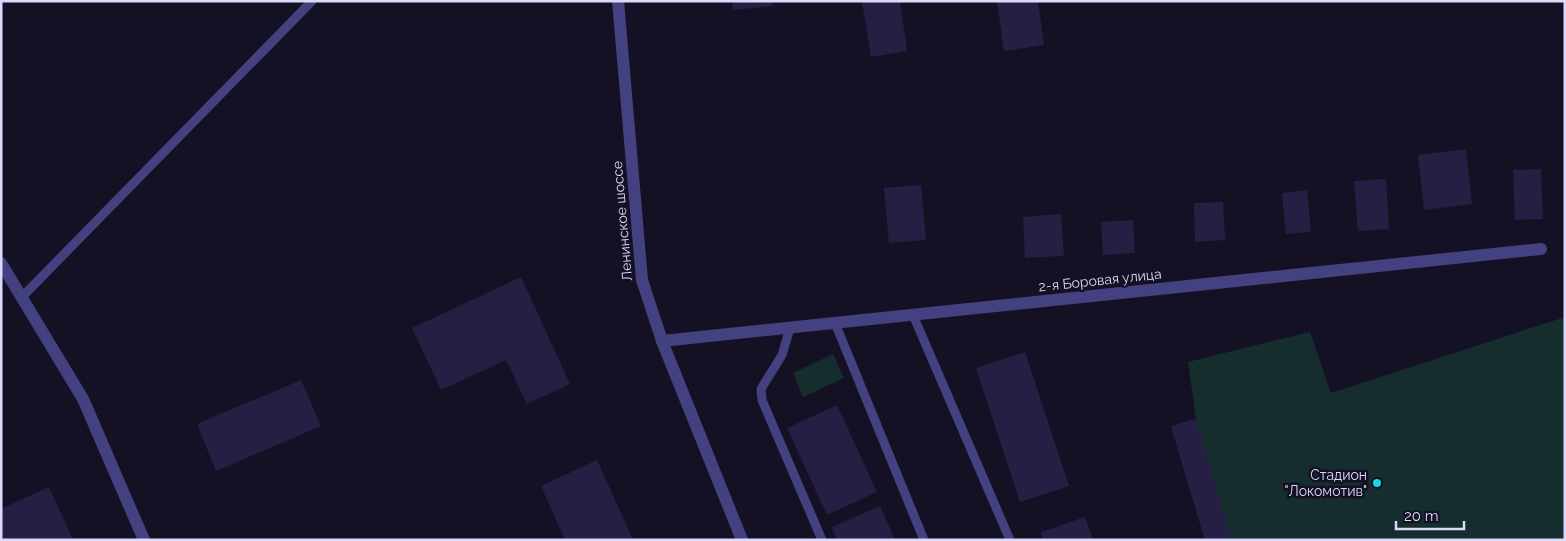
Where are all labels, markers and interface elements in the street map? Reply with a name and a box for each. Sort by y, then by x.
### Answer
street label: Ленинское шоссе [609,160,635,282]
street label: 2-я Боровая улица [1038,266,1162,294]
place label: Стадион "Локомотив" [1284,467,1367,499]
marker: Стадион "Локомотив" [1371,477,1383,489]
scale bar [1396,498,1464,530]
text: 20 m [1404,507,1439,525]

